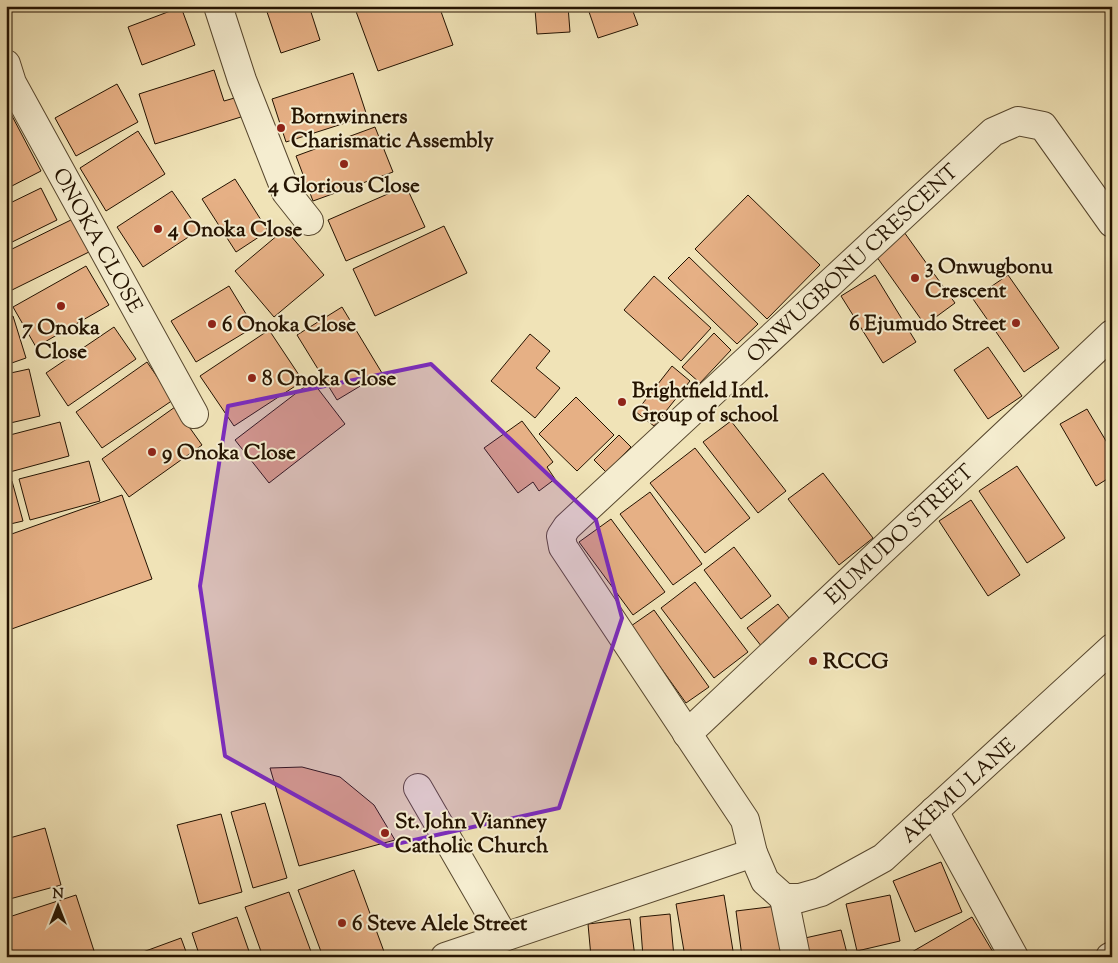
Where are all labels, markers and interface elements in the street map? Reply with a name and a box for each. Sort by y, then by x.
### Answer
place label: Bornwinners Charismatic Assembly [291,103,494,157]
marker: Bornwinners Charismatic Assembly [275,122,287,134]
marker: 4 Glorious Close [338,158,350,170]
street label: ONWUGBONU CRESCENT [741,158,966,371]
street label: ONOKA CLOSE [44,163,149,319]
place label: 4 Glorious Close [267,172,420,202]
place label: 4 Onoka Close [167,216,302,246]
marker: 4 Onoka Close [152,223,164,235]
place label: 3 Onwugbonu Crescent [925,253,1054,307]
marker: 3 Onwugbonu Crescent [909,272,921,284]
marker: 7 Onoka Close [55,300,67,312]
place label: 6 Ejumudo Street [849,310,1007,340]
place label: 6 Onoka Close [222,311,356,341]
place label: 7 Onoka Close [22,314,100,368]
marker: 6 Ejumudo Street [1010,317,1022,329]
marker: 6 Onoka Close [206,318,218,330]
place label: 8 Onoka Close [262,365,396,395]
marker: 8 Onoka Close [246,372,258,384]
place label: Brightfield Intl. Group of school [632,377,779,431]
marker: Brightfield Intl. Group of school [616,396,628,408]
place label: 9 Onoka Close [162,439,296,469]
marker: 9 Onoka Close [146,446,158,458]
street label: EJUMUDO STREET [819,458,982,613]
place label: RCCG [823,648,889,678]
marker: RCCG [807,655,819,667]
street label: AKEMU LANE [895,732,1023,851]
place label: St. John Vianney Catholic Church [395,808,549,862]
marker: St. John Vianney Catholic Church [379,827,391,839]
north arrow [32,880,82,930]
text: N [52,885,64,905]
place label: 6 Steve Alele Street [352,910,528,940]
marker: 6 Steve Alele Street [336,917,348,929]

